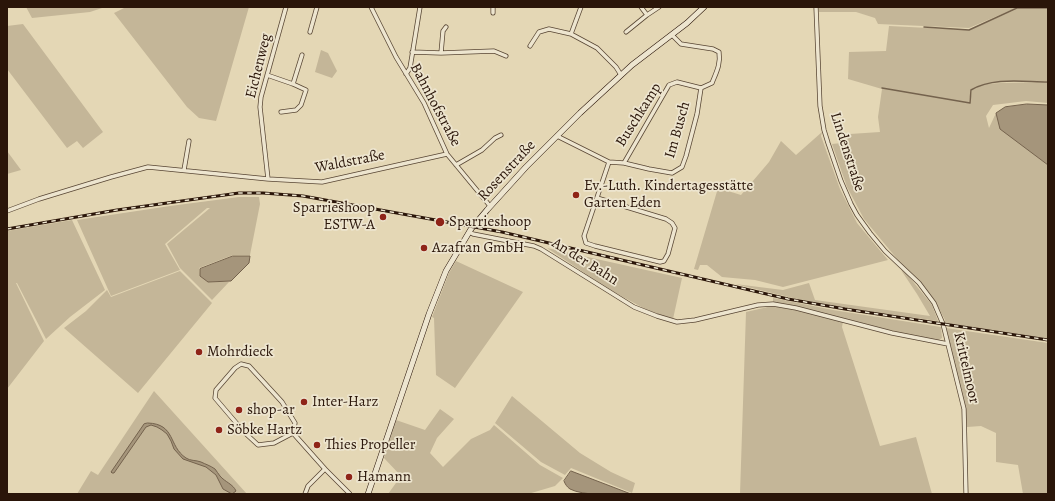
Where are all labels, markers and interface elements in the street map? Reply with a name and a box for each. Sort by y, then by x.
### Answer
street label: Eichenweg [242,32,276,100]
street label: Bahnhofstraße [406,60,464,150]
street label: Buschkamp [612,80,666,150]
street label: Im Busch [661,100,695,160]
street label: Lindenstraße [826,110,868,194]
street label: Rosenstraße [474,137,540,205]
street label: Waldstraße [314,146,386,178]
place label: Ev.-Luth. Kindertagesstätte Garten Eden [584,177,753,212]
marker: Ev.-Luth. Kindertagesstätte Garten Eden [571,190,581,200]
place label: Sparrieshoop ESTW-A [293,199,375,234]
marker: Sparrieshoop ESTW-A [378,212,388,222]
place label: Sparrieshoop [449,213,531,231]
marker: Sparrieshoop [434,216,446,228]
street label: An der Bahn [548,234,622,290]
place label: Azafran GmbH [432,239,524,257]
marker: Azafran GmbH [419,243,429,253]
street label: Krittelmoor [949,330,983,406]
place label: Mohrdieck [207,343,273,361]
marker: Mohrdieck [194,347,204,357]
place label: Inter-Harz [312,393,378,411]
marker: Inter-Harz [299,397,309,407]
place label: shop-ar [247,401,295,419]
marker: shop-ar [234,405,244,415]
place label: Söbke Hartz [227,421,302,439]
marker: Söbke Hartz [214,425,224,435]
place label: Thies Propeller [325,436,415,454]
marker: Thies Propeller [312,440,322,450]
place label: Hamann [357,468,411,486]
marker: Hamann [344,472,354,482]

